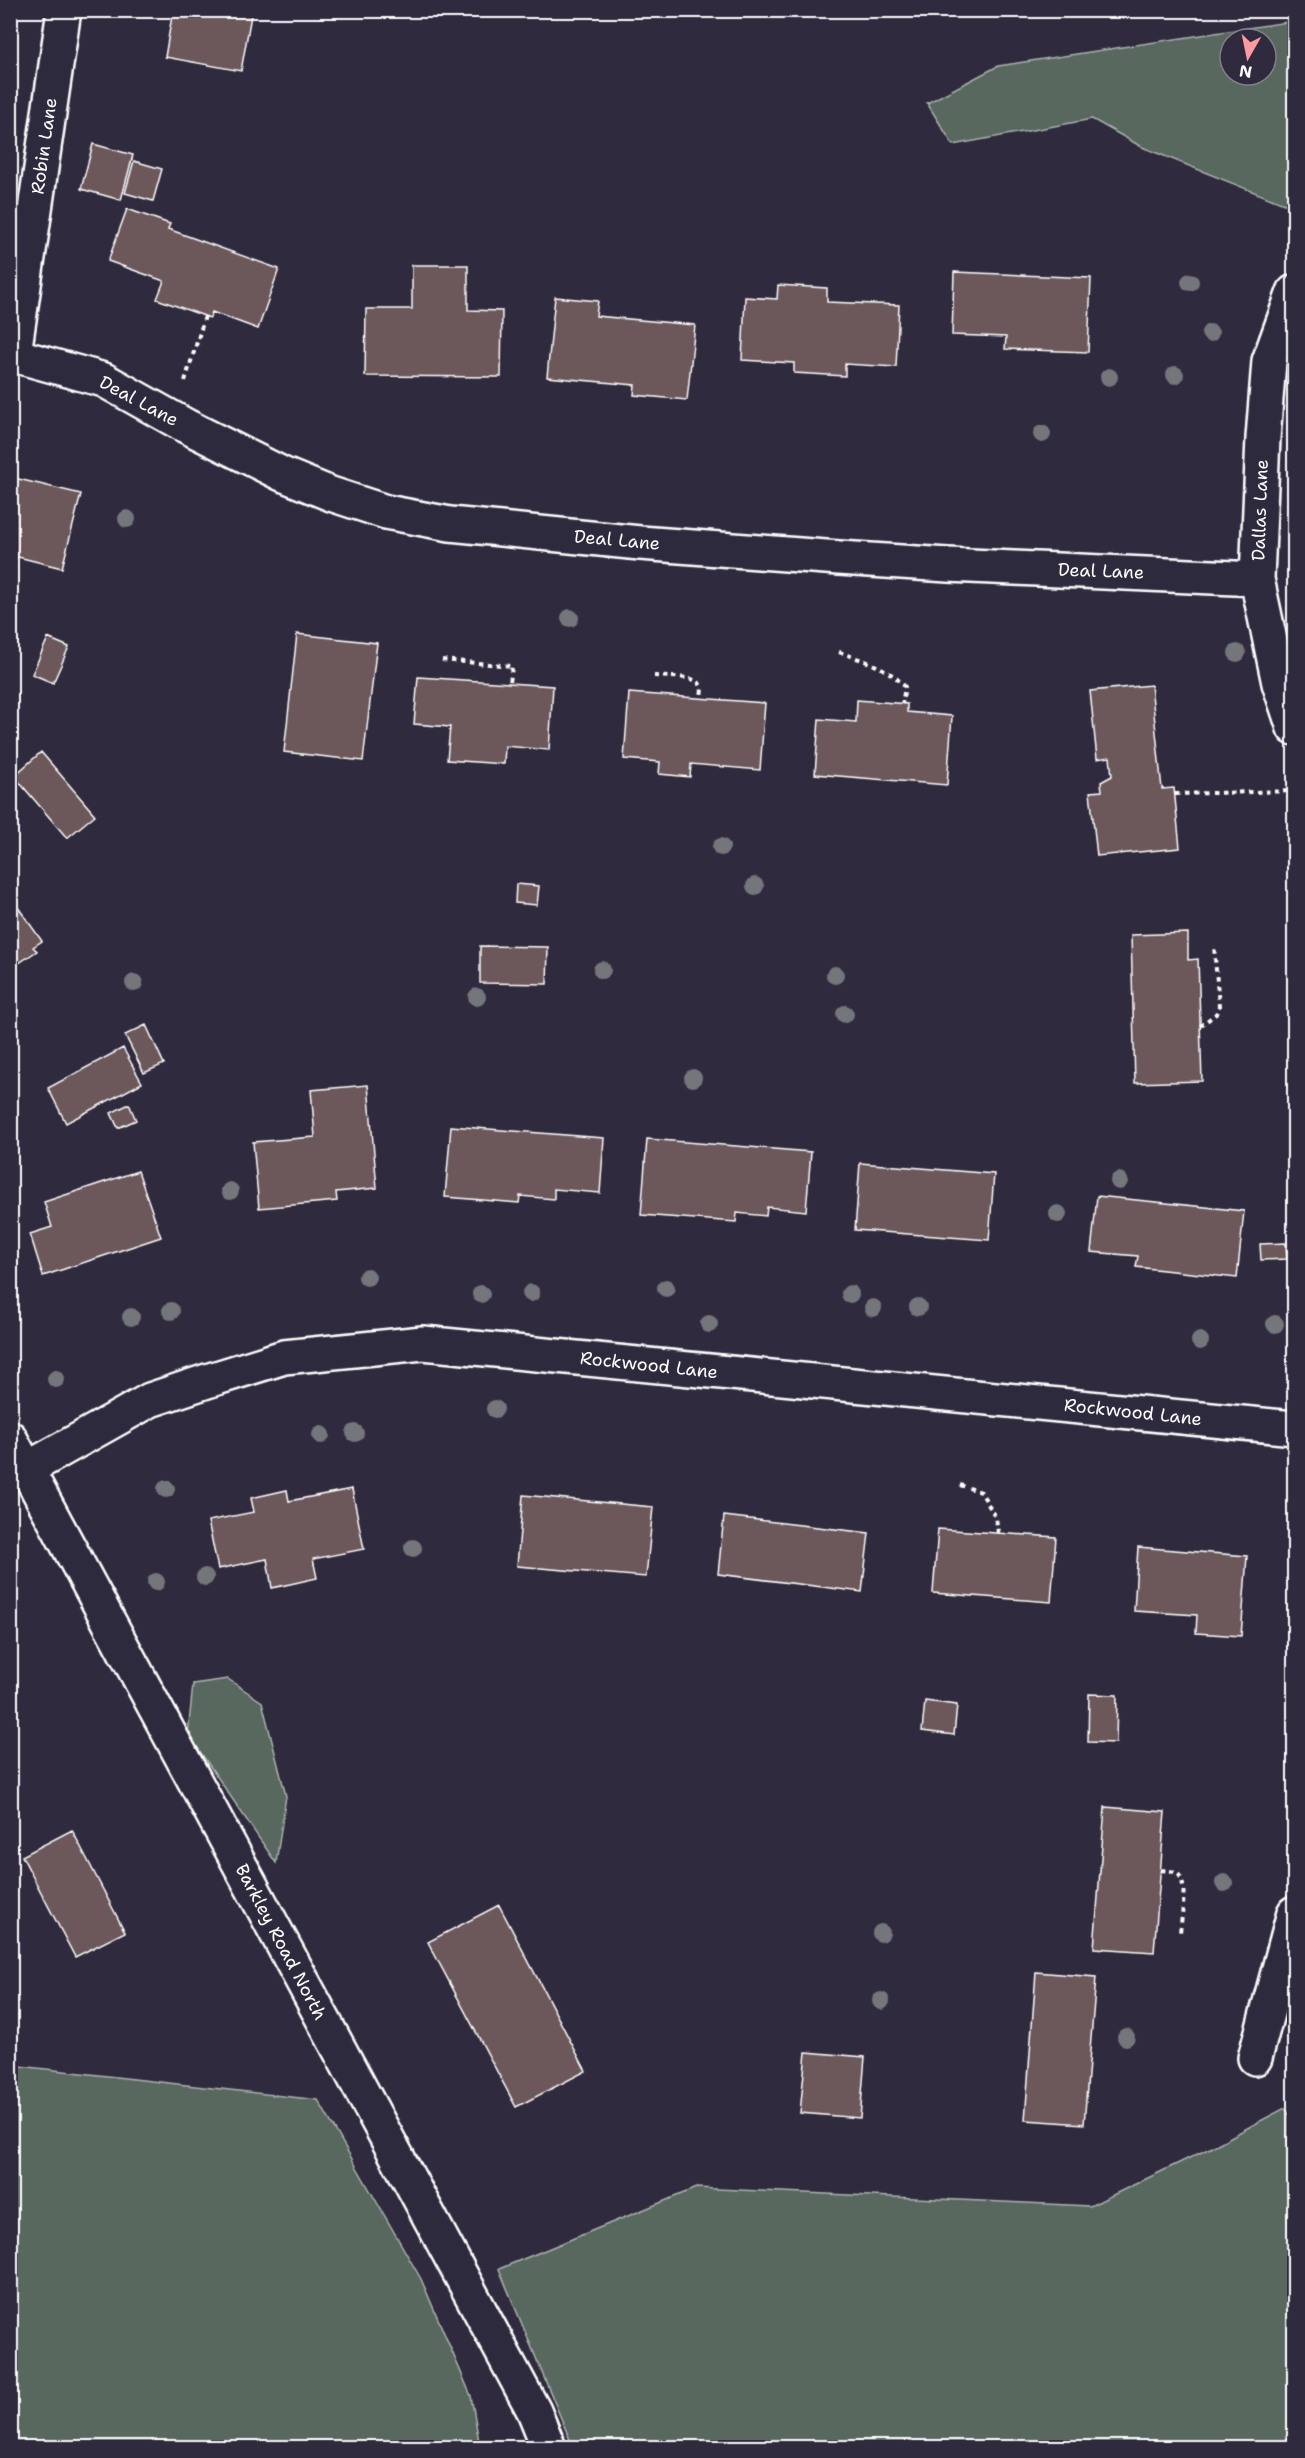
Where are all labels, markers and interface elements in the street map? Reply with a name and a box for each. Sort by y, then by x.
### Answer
north arrow [1218,27,1278,87]
text: N [1238,60,1254,83]
street label: Robin Lane [25,96,63,196]
street label: Deal Lane [95,370,183,432]
street label: Dallas Lane [1246,459,1274,561]
street label: Deal Lane [573,524,661,556]
street label: Deal Lane [1057,558,1145,584]
street label: Rockwood Lane [579,1346,719,1384]
street label: Rockwood Lane [1063,1393,1203,1431]
street label: Barkley Road North [230,1860,332,2024]

